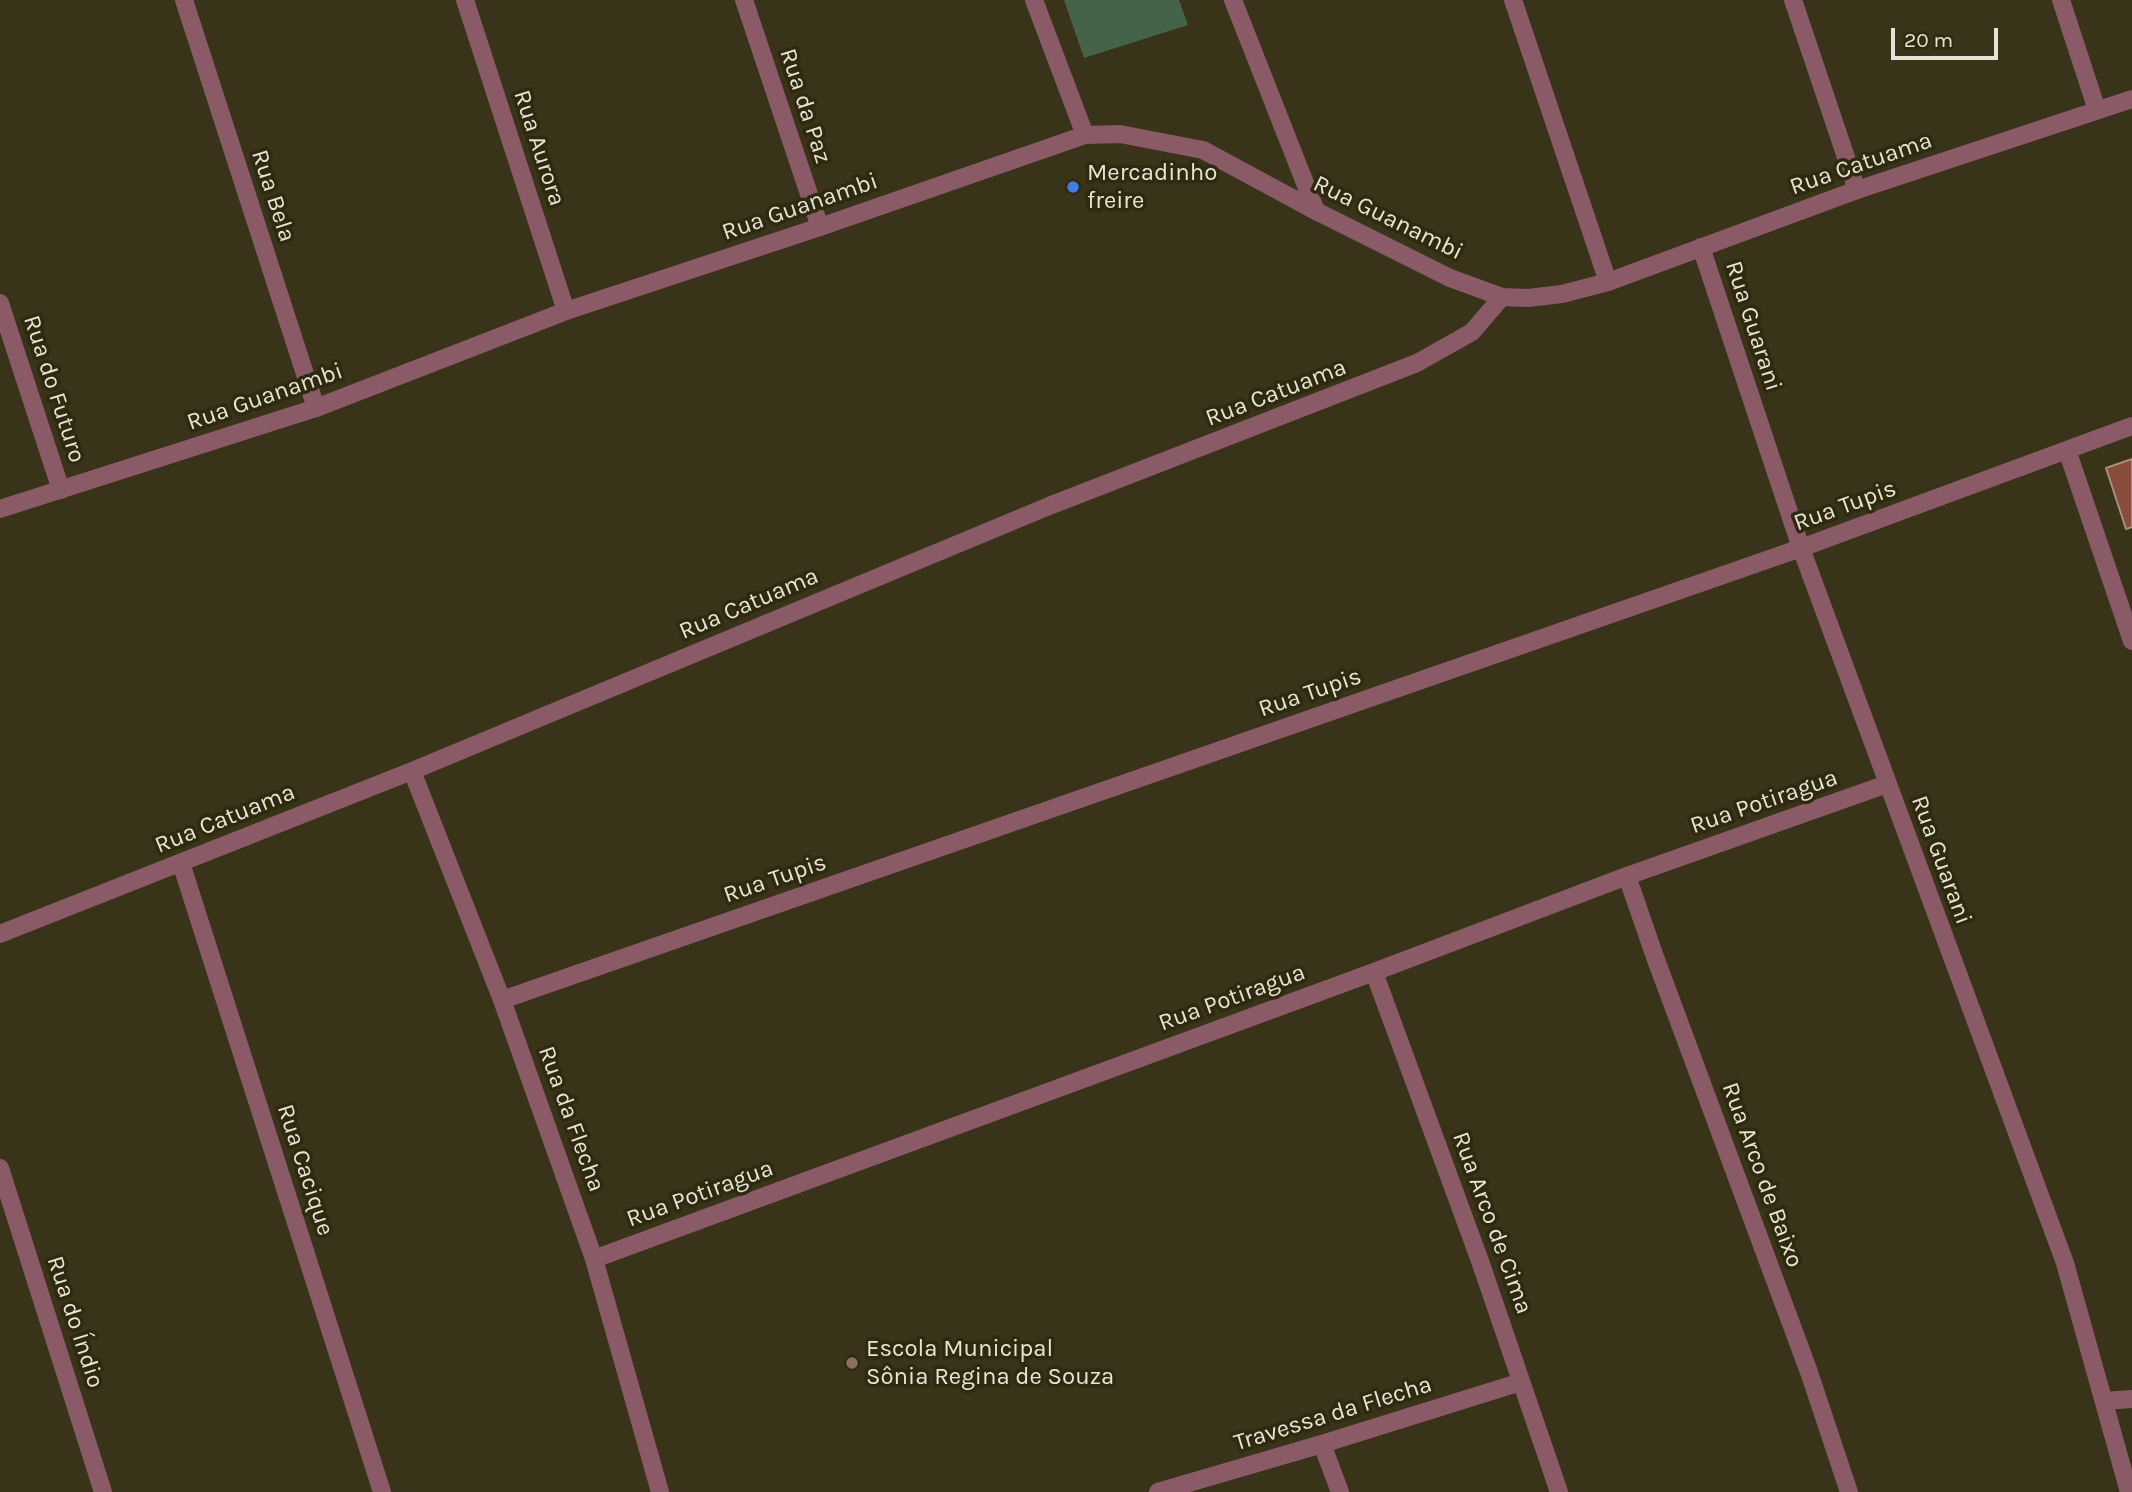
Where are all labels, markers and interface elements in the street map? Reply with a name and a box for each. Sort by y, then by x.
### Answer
scale bar [1894,14,2001,58]
text: 20 m [1904,28,1953,52]
street label: Rua da Paz [773,45,837,167]
street label: Rua Aurora [507,86,571,210]
street label: Rua Catuama [1786,126,1936,202]
street label: Rua Bela [245,146,301,246]
place label: Mercadinho freire [1087,159,1217,215]
street label: Rua Guanambi [718,167,882,247]
street label: Rua Guanambi [1308,169,1468,267]
marker: Mercadinho freire [1065,179,1081,195]
street label: Rua Guarani [1718,257,1788,395]
street label: Rua do Futuro [17,312,91,466]
street label: Rua Catuama [1202,353,1350,433]
street label: Rua Guanambi [183,357,347,437]
street label: Rua Tupis [1790,474,1900,538]
street label: Rua Catuama [675,562,823,646]
street label: Rua Tupis [1255,662,1365,724]
street label: Rua Potiragua [1687,763,1841,841]
street label: Rua Catuama [151,778,299,860]
street label: Rua Guarani [1904,792,1978,928]
street label: Rua Tupis [720,848,830,910]
street label: Rua Potiragua [1155,958,1309,1038]
street label: Rua da Flecha [531,1042,611,1196]
street label: Rua Arco de Baixo [1715,1079,1809,1271]
street label: Rua Cacique [270,1101,340,1239]
street label: Rua Arco de Cima [1446,1128,1538,1318]
street label: Rua Potiragua [623,1154,777,1234]
street label: Rua do Índio [40,1252,110,1392]
place label: Escola Municipal Sônia Regina de Souza [866,1335,1114,1391]
marker: Escola Municipal Sônia Regina de Souza [844,1355,860,1371]
street label: Travessa da Flecha [1231,1370,1435,1458]

